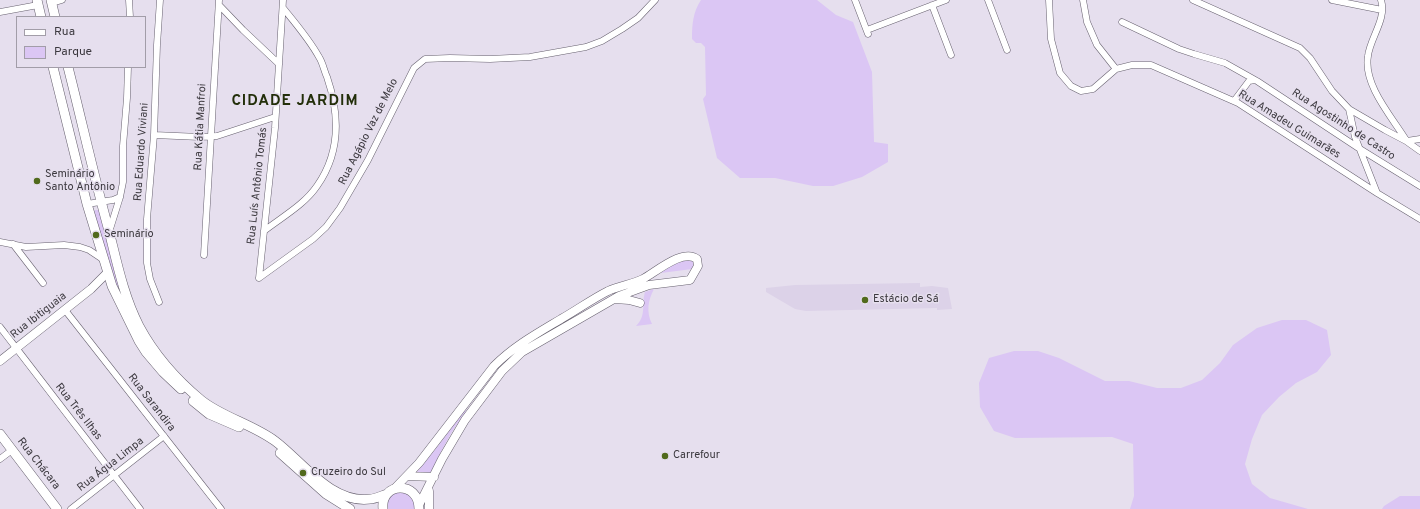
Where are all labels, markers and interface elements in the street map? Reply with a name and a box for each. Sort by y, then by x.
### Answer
legend [16,16,146,68]
text: Rua [54,24,75,40]
text: Parque [54,44,92,60]
street label: Rua Agápio Vaz de Melo [336,77,402,187]
street label: Rua Kátia Manfroi [192,83,210,171]
street label: Rua Agostinho de Castro [1289,87,1397,163]
street label: Rua Amadeu Guimarães [1235,88,1343,162]
district label: CIDADE JARDIM [231,93,359,111]
street label: Rua Eduardo Viviani [132,102,152,202]
street label: Rua Luís Antônio Tomás [245,127,271,245]
place label: Seminário Santo Antônio [45,168,115,194]
marker: Seminário Santo Antônio [32,176,42,186]
place label: Seminário [104,228,154,242]
marker: Seminário [91,230,101,240]
street label: Rua Ibitiguaia [8,290,70,342]
place label: Estácio de Sá [873,293,938,307]
marker: Estácio de Sá [860,295,870,305]
street label: Rua Sarandira [124,372,178,434]
street label: Rua Três Ilhas [52,381,104,443]
street label: Rua Chácara [14,435,62,493]
street label: Rua Água Limpa [75,435,147,495]
place label: Carrefour [673,449,720,463]
marker: Carrefour [660,451,670,461]
place label: Cruzeiro do Sul [311,466,386,480]
marker: Cruzeiro do Sul [298,468,308,478]

